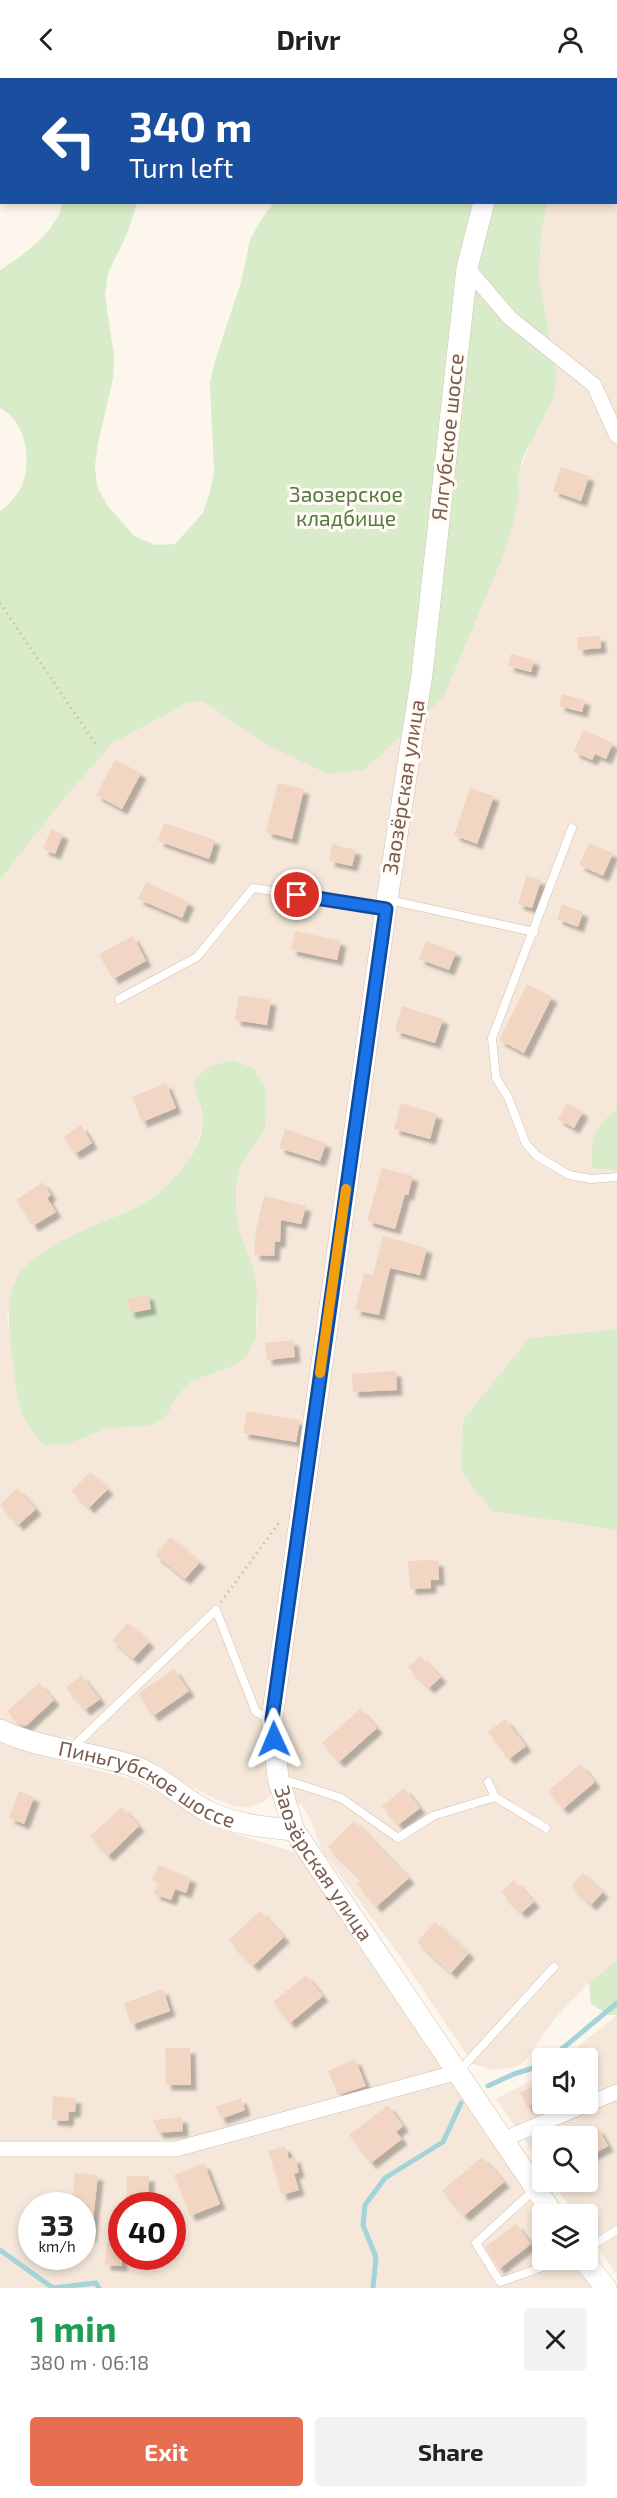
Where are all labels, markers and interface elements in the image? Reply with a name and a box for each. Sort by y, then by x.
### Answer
icon: back [30,23,63,56]
text: Drivr [276,23,341,55]
icon: person [554,23,587,56]
text: 340 m [129,100,252,150]
icon: left [30,102,108,180]
text: Turn left [129,151,233,183]
street label: Ялгубское шоссе [425,352,469,522]
park label: Заозерское кладбище [289,481,403,530]
street label: Заозёрская улица [376,697,430,876]
pin [271,869,322,920]
icon: arrive [280,878,313,911]
position arrow [242,1707,306,1771]
street label: Пиньгубское шоссе [57,1735,238,1832]
street label: Заозёрская улица [270,1782,379,1945]
map controls [532,2048,598,2270]
button: sound [532,2048,598,2114]
button: search [532,2126,598,2192]
speed limit sign: 40 [108,2192,186,2270]
button: layers [532,2204,598,2270]
text: 33 [40,2206,74,2242]
text: km/h [38,2237,76,2255]
text: 1 min [30,2306,117,2349]
button: close [524,2308,587,2371]
text: 380 m · 06:18 [30,2350,149,2374]
button: Exit [30,2417,303,2486]
button: Share [315,2417,587,2486]

